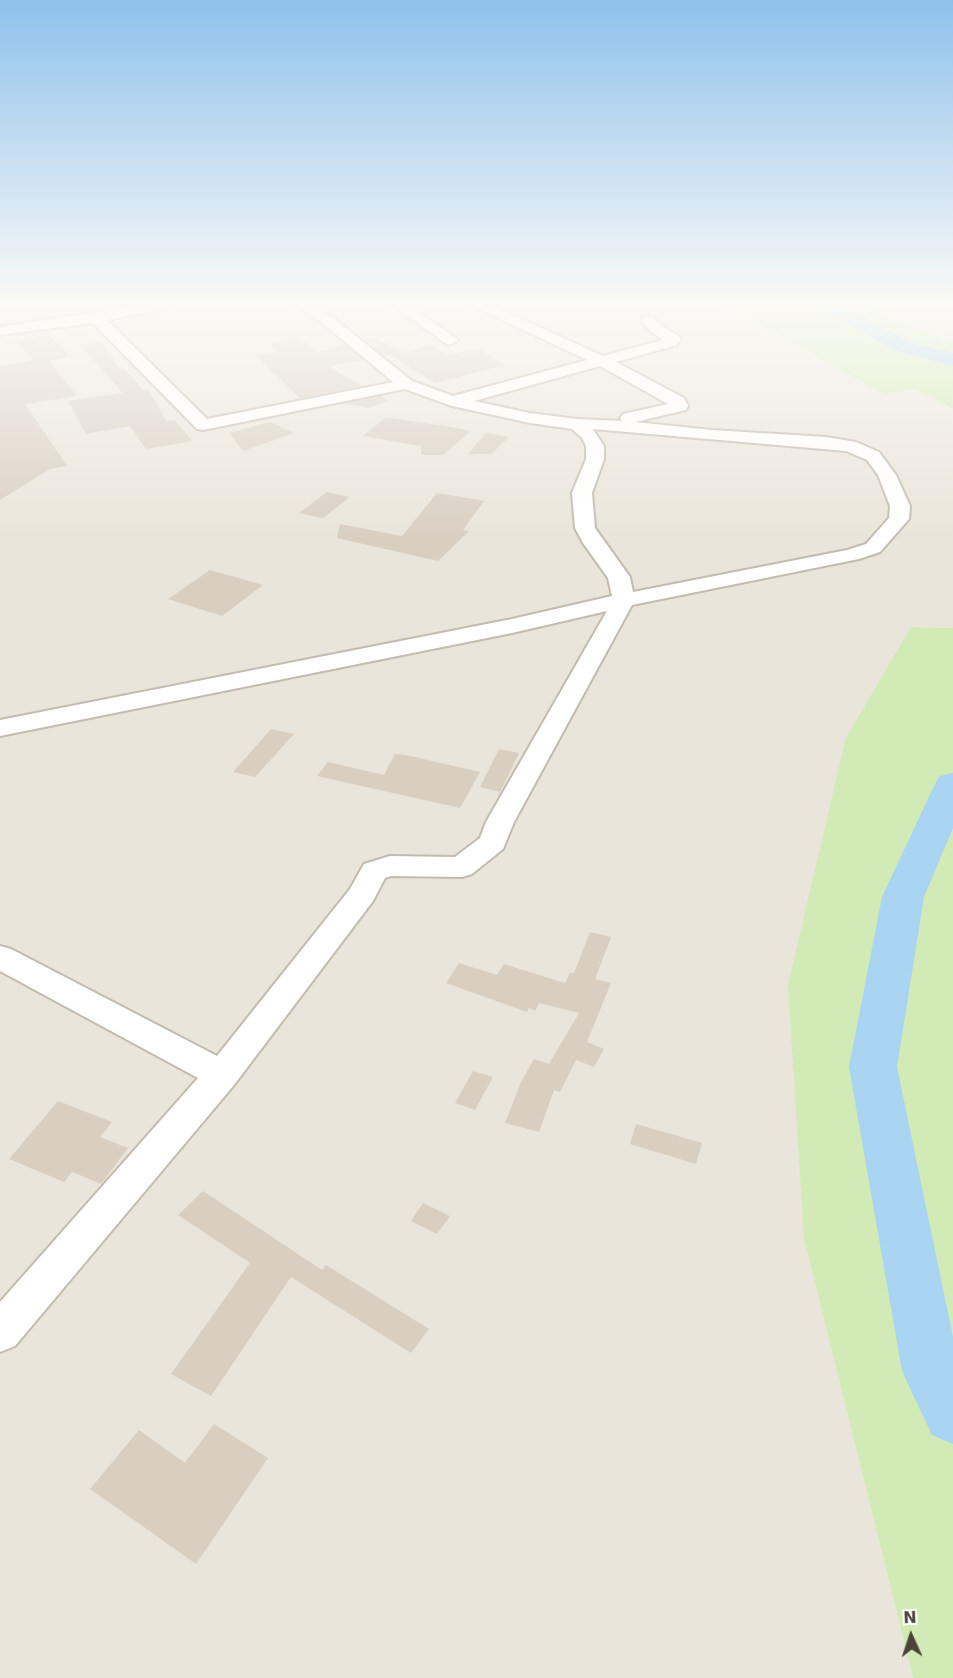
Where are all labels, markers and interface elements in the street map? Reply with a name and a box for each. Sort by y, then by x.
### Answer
north arrow [881,1606,941,1666]
text: N [903,1608,917,1627]

